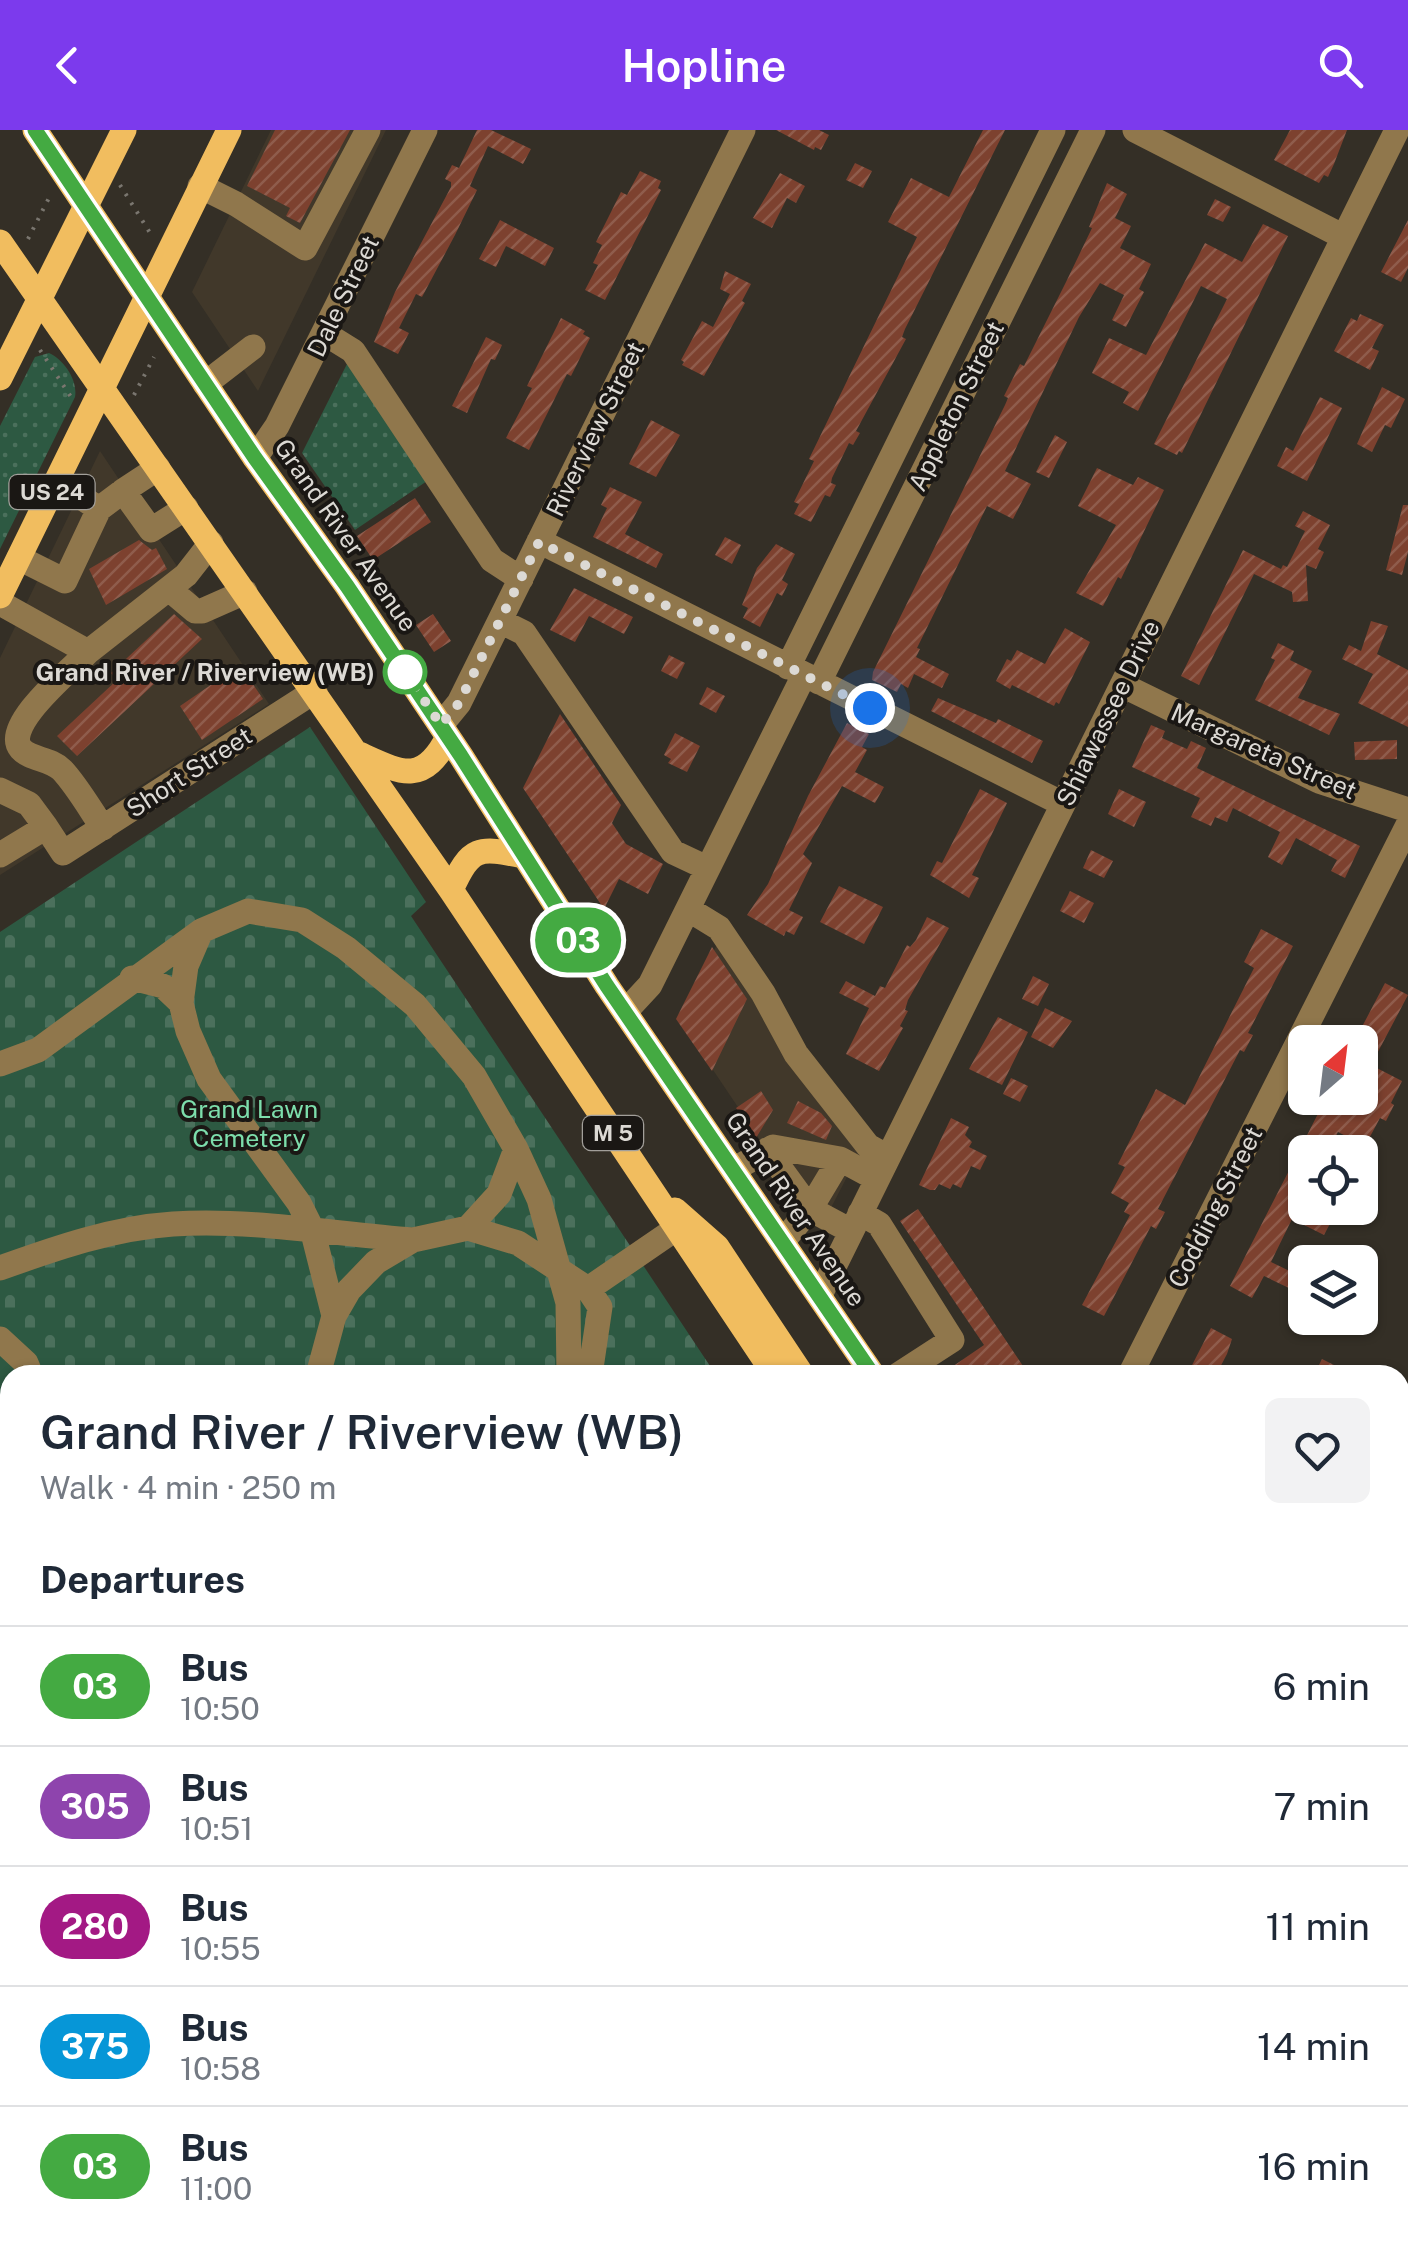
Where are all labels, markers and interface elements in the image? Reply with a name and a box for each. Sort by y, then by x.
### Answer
icon: back [40,38,95,93]
icon: search [1313,38,1368,93]
text: Hopline [622,39,786,92]
street label: Dale Street [301,230,385,362]
street label: Appleton Street [902,316,1010,496]
street label: Riverview Street [540,337,650,521]
street label: Grand River Avenue [268,433,424,637]
road number: US 24 [10,475,94,509]
street label: Shiawassee Drive [1050,615,1166,811]
marker: Grand River / Riverview (WB) [384,651,426,693]
place label: Grand River / Riverview (WB) [35,657,375,687]
your location [845,683,895,733]
street label: Margareta Street [1167,697,1361,805]
street label: Short Street [121,720,257,824]
line badge: 03 [533,908,623,972]
text: 03 [555,920,601,961]
north arrow [1288,1025,1378,1115]
map controls [1288,1025,1378,1335]
park label: Grand Lawn Cemetery [180,1094,318,1153]
street label: Grand River Avenue [720,1106,872,1312]
road number: M 5 [583,1116,643,1150]
street label: Codding Street [1162,1121,1268,1293]
button: locate [1288,1135,1378,1225]
button: layers [1288,1245,1378,1335]
button: heart [1265,1398,1370,1503]
text: Grand River / Riverview (WB) [40,1403,684,1460]
text: Walk · 4 min · 250 m [40,1469,336,1506]
text: Departures [40,1557,245,1602]
text: Bus [180,1645,249,1690]
text: 6 min [1273,1664,1370,1709]
text: 03 [72,1666,118,1707]
text: 10:50 [180,1690,260,1727]
text: Bus [180,1765,249,1810]
text: 7 min [1273,1784,1370,1829]
text: 305 [60,1786,130,1827]
text: 10:51 [180,1810,253,1847]
text: Bus [180,1885,249,1930]
text: 11 min [1265,1904,1370,1949]
text: 280 [61,1906,129,1947]
text: 10:55 [180,1930,261,1967]
text: Bus [180,2005,249,2050]
text: 14 min [1257,2024,1370,2069]
text: 375 [61,2026,129,2067]
text: 10:58 [180,2050,261,2087]
text: Bus [180,2125,249,2170]
text: 16 min [1257,2144,1370,2189]
text: 03 [72,2146,118,2187]
text: 11:00 [180,2170,252,2207]

